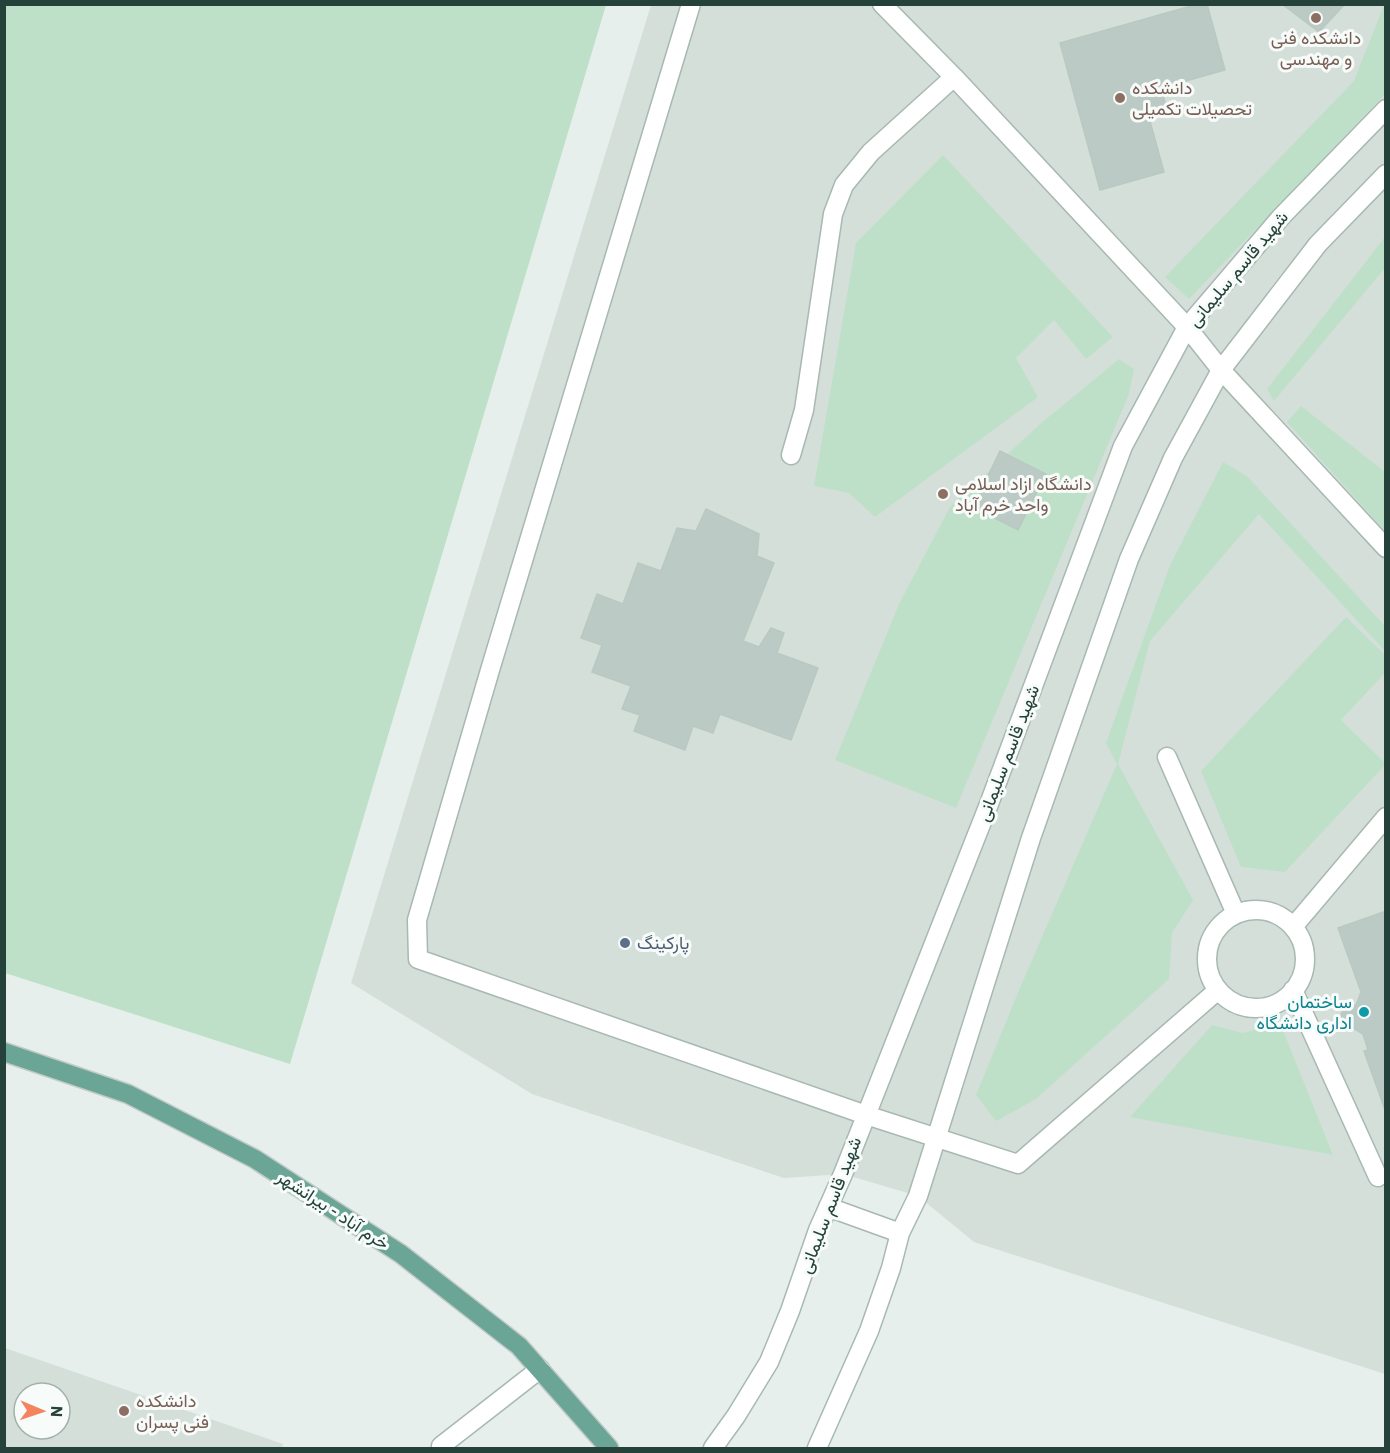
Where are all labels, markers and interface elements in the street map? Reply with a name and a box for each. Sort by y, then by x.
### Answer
marker: دانشکده فنی و مهندسی [1309,11,1323,25]
place label: دانشکده فنی و مهندسی [1271,26,1361,70]
place label: دانشکده تحصیلات تکمیلی [1132,76,1252,120]
marker: دانشکده تحصیلات تکمیلی [1113,91,1127,105]
street label: شهید قاسم سلیمانی [1182,206,1294,332]
place label: دانشگاه ازاد اسلامی واحد خرم آباد [955,472,1092,517]
marker: دانشگاه ازاد اسلامی واحد خرم آباد [936,487,950,501]
street label: شهید قاسم سلیمانی [971,681,1045,825]
place label: پارکینگ [637,931,689,955]
marker: پارکینگ [618,936,632,950]
place label: ساختمان اداری دانشگاه [1257,990,1352,1034]
marker: ساختمان اداری دانشگاه [1357,1005,1371,1019]
street label: شهید قاسم سلیمانی [793,1133,867,1277]
street label: خرم آباد - بیرانشهر [271,1164,394,1255]
north arrow [12,1381,72,1441]
place label: دانشکده فنی پسران [136,1389,209,1434]
marker: دانشکده فنی پسران [117,1404,131,1418]
text: N [47,1405,67,1418]

